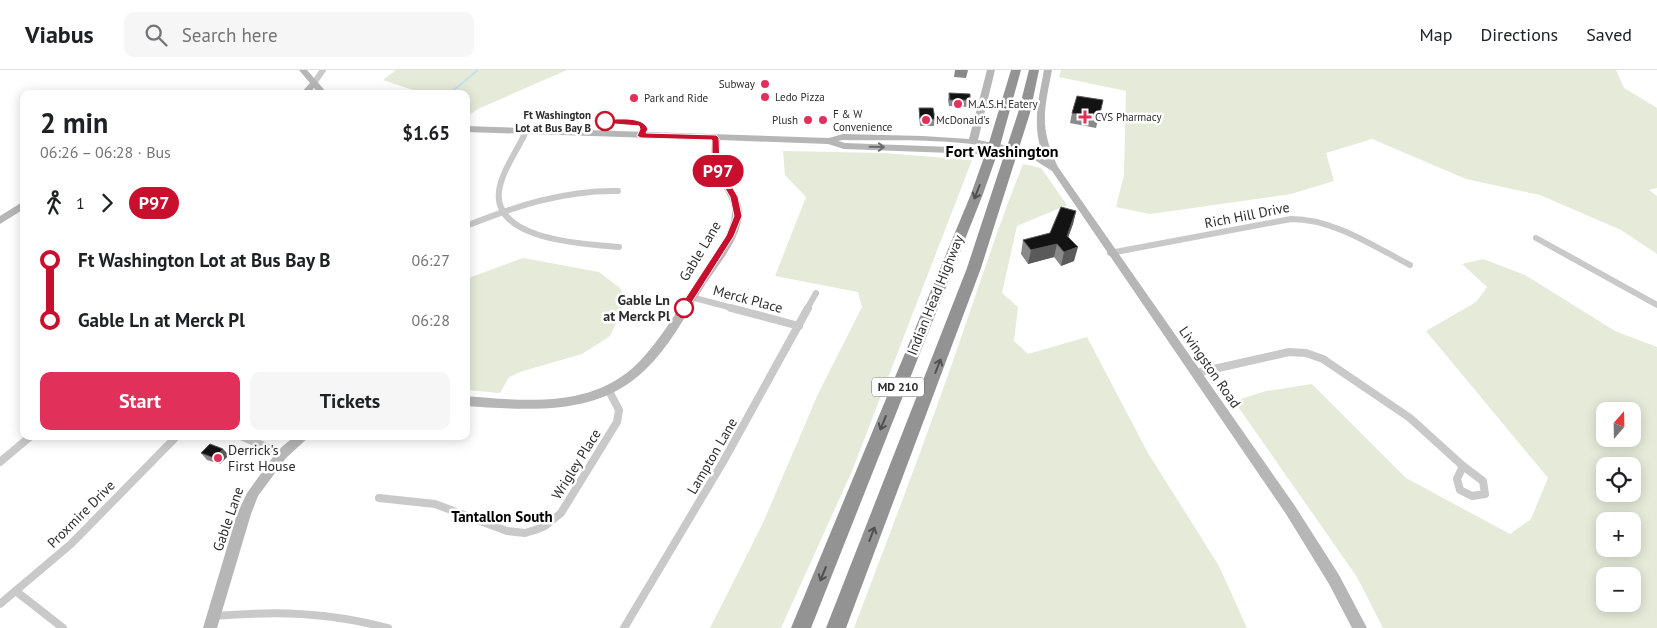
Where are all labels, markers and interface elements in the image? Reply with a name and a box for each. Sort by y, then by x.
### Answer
search box [124,12,474,57]
text: Viabus [25,19,94,50]
icon: search [142,21,170,49]
text: Search here [182,23,278,47]
text: Map [1420,23,1452,46]
text: Directions [1480,23,1558,46]
text: Saved [1586,23,1632,46]
place label: Subway [719,77,756,91]
marker: Subway [759,78,771,90]
place label: Ledo Pizza [775,90,825,104]
place label: Park and Ride [644,91,709,105]
marker: Ledo Pizza [759,91,771,103]
marker: Park and Ride [628,92,640,104]
place label: M.A.S.H. Eatery [968,97,1038,111]
marker: M.A.S.H. Eatery [952,98,964,110]
text: 2 min [40,104,108,141]
place label: F & W Convenience [833,107,893,134]
place label: Ft Washington Lot at Bus Bay B [515,108,591,135]
place label: CVS Pharmacy [1095,110,1163,124]
marker: Ft Washington Lot at Bus Bay B [595,111,615,131]
marker: CVS Pharmacy [1079,111,1091,123]
place label: Plush [772,113,798,127]
place label: McDonald's [936,113,990,127]
marker: Plush [802,114,814,126]
marker: F & W Convenience [817,114,829,126]
marker: McDonald's [920,114,932,126]
text: $1.65 [402,121,450,145]
district label: Fort Washington [946,141,1058,161]
text: 06:26 – 06:28 · Bus [40,142,171,162]
one-way arrow [868,142,884,152]
line badge: P97 [689,155,747,187]
text: P97 [703,159,733,182]
one-way arrow [972,184,981,199]
icon: walk [40,189,68,217]
icon: forward [93,189,121,217]
text: P97 [139,191,169,214]
text: 1 [76,193,85,213]
street label: Rich Hill Drive [1203,198,1291,232]
street label: Gable Lane [675,218,725,284]
street label: Indian Head Highway [903,232,968,358]
text: Ft Washington Lot at Bus Bay B [78,248,330,272]
text: 06:27 [412,250,450,270]
street label: Merck Place [711,281,785,317]
place label: Gable Ln at Merck Pl [603,291,671,325]
marker: Gable Ln at Merck Pl [674,298,694,318]
text: Gable Ln at Merck Pl [78,308,245,332]
text: 06:28 [412,310,450,330]
street label: Livingston Road [1175,323,1245,411]
one-way arrow [933,359,943,374]
button: Start [40,372,240,430]
button: Tickets [250,372,450,430]
road number: MD 210 [872,378,924,396]
north arrow [1596,402,1641,448]
map controls [1596,402,1641,612]
street label: Lampton Lane [683,415,741,497]
one-way arrow [878,415,888,430]
street label: Wrigley Place [547,425,605,503]
place label: Derrick's First House [228,441,296,475]
marker: Derrick's First House [212,452,224,464]
button: locate [1596,457,1641,502]
street label: Proxmire Drive [43,476,119,552]
street label: Gable Lane [209,485,247,553]
district label: Tantallon South [451,507,553,526]
button: + [1596,512,1641,557]
one-way arrow [868,526,877,542]
one-way arrow [818,566,827,581]
button: − [1596,567,1641,612]

